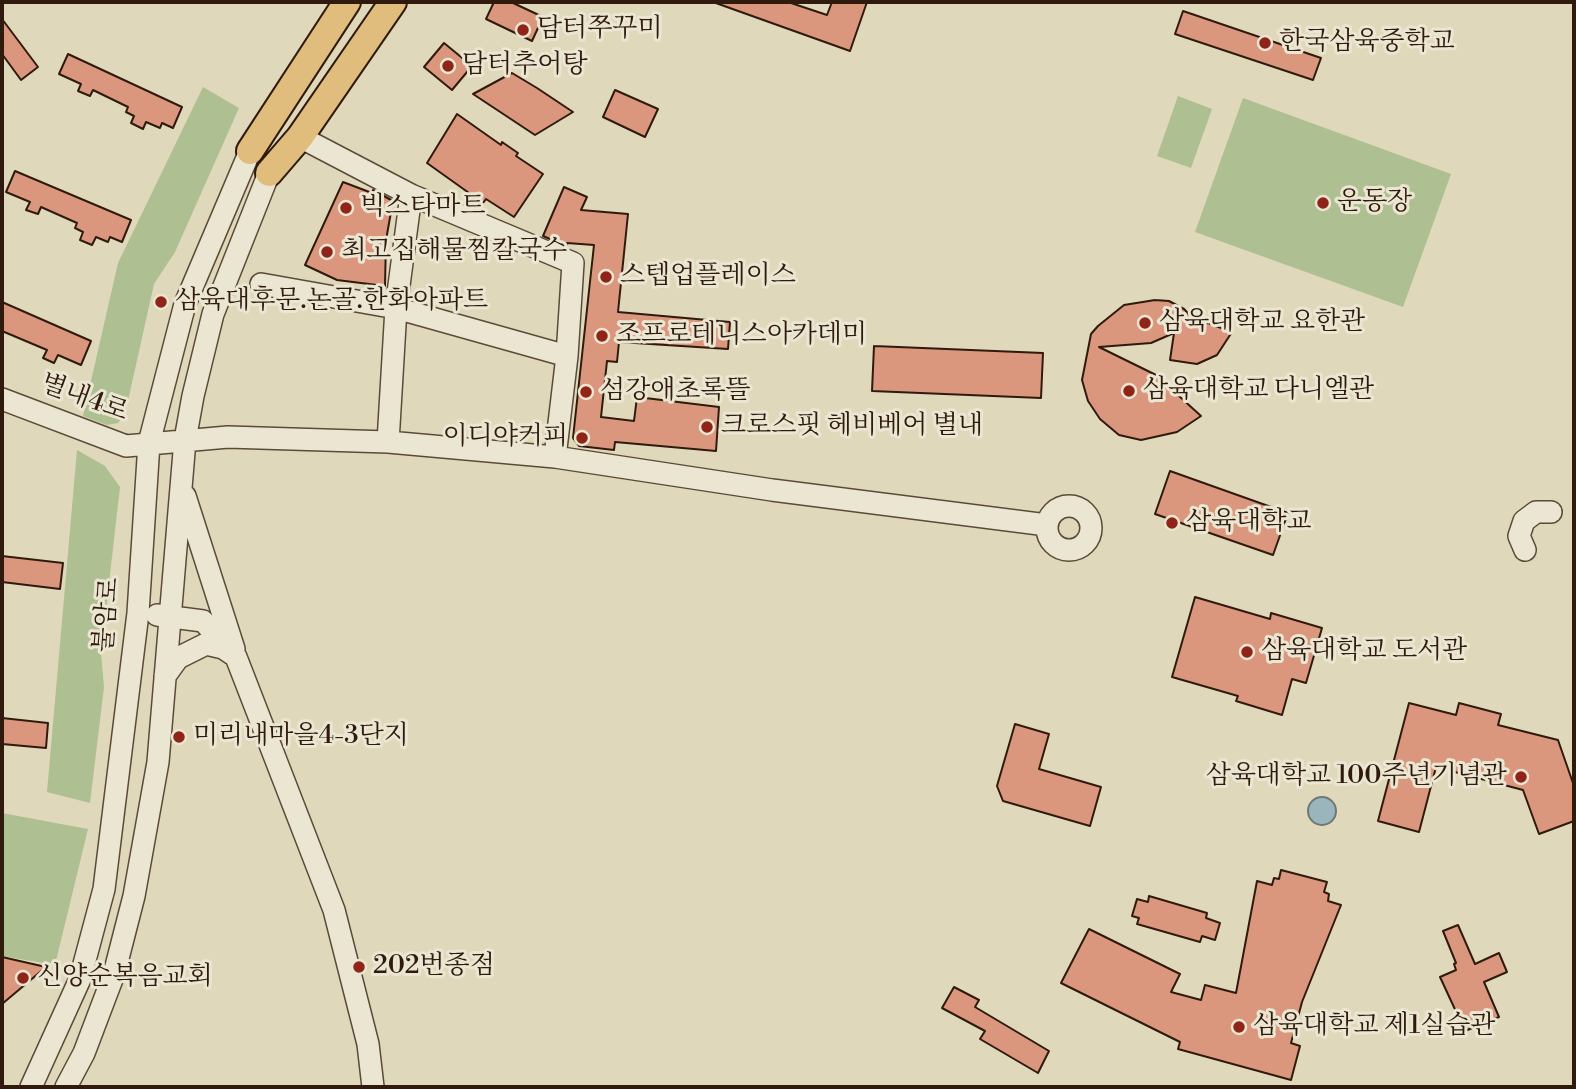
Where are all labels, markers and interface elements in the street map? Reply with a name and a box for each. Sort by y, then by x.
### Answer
place label: 담터쭈꾸미 [537,14,663,46]
marker: 담터쭈꾸미 [515,22,531,38]
place label: 한국삼육중학교 [1279,27,1455,59]
marker: 한국삼육중학교 [1257,35,1273,51]
place label: 담터추어탕 [462,50,588,82]
marker: 담터추어탕 [440,58,456,74]
place label: 운동장 [1337,187,1412,219]
place label: 빅스타마트 [360,192,486,224]
marker: 운동장 [1315,195,1331,211]
marker: 빅스타마트 [338,200,354,216]
place label: 최고집해물찜칼국수 [341,236,567,268]
marker: 최고집해물찜칼국수 [319,244,335,260]
place label: 스텝업플레이스 [620,261,796,293]
marker: 스텝업플레이스 [598,269,614,285]
place label: 삼육대후문.논골.한화아파트 [175,286,488,318]
marker: 삼육대후문.논골.한화아파트 [153,294,169,310]
place label: 삼육대학교 요한관 [1159,307,1365,339]
marker: 삼육대학교 요한관 [1137,315,1153,331]
place label: 조프로테니스아카데미 [616,320,867,352]
marker: 조프로테니스아카데미 [594,328,610,344]
street label: 별내4로 [36,369,132,429]
place label: 삼육대학교 다니엘관 [1143,375,1374,407]
place label: 섬강애초록뜰 [600,376,751,408]
marker: 삼육대학교 다니엘관 [1121,383,1137,399]
marker: 섬강애초록뜰 [578,384,594,400]
place label: 크로스핏 헤비베어 별내 [721,411,983,443]
marker: 크로스핏 헤비베어 별내 [699,419,715,435]
place label: 이디야커피 [442,422,568,454]
marker: 이디야커피 [574,430,590,446]
place label: 삼육대학교 [1186,507,1312,539]
marker: 삼육대학교 [1164,515,1180,531]
street label: 불암로 [89,576,127,654]
place label: 삼육대학교 도서관 [1261,636,1467,668]
marker: 삼육대학교 도서관 [1239,644,1255,660]
place label: 미리내마을4-3단지 [193,721,409,753]
marker: 미리내마을4-3단지 [171,729,187,745]
place label: 삼육대학교 100주년기념관 [1206,761,1507,793]
marker: 삼육대학교 100주년기념관 [1513,769,1529,785]
place label: 202번종점 [373,951,495,983]
marker: 202번종점 [351,959,367,975]
place label: 신양순복음교회 [37,962,213,994]
marker: 신양순복음교회 [15,970,31,986]
place label: 삼육대학교 제1실습관 [1253,1011,1496,1043]
marker: 삼육대학교 제1실습관 [1231,1019,1247,1035]

